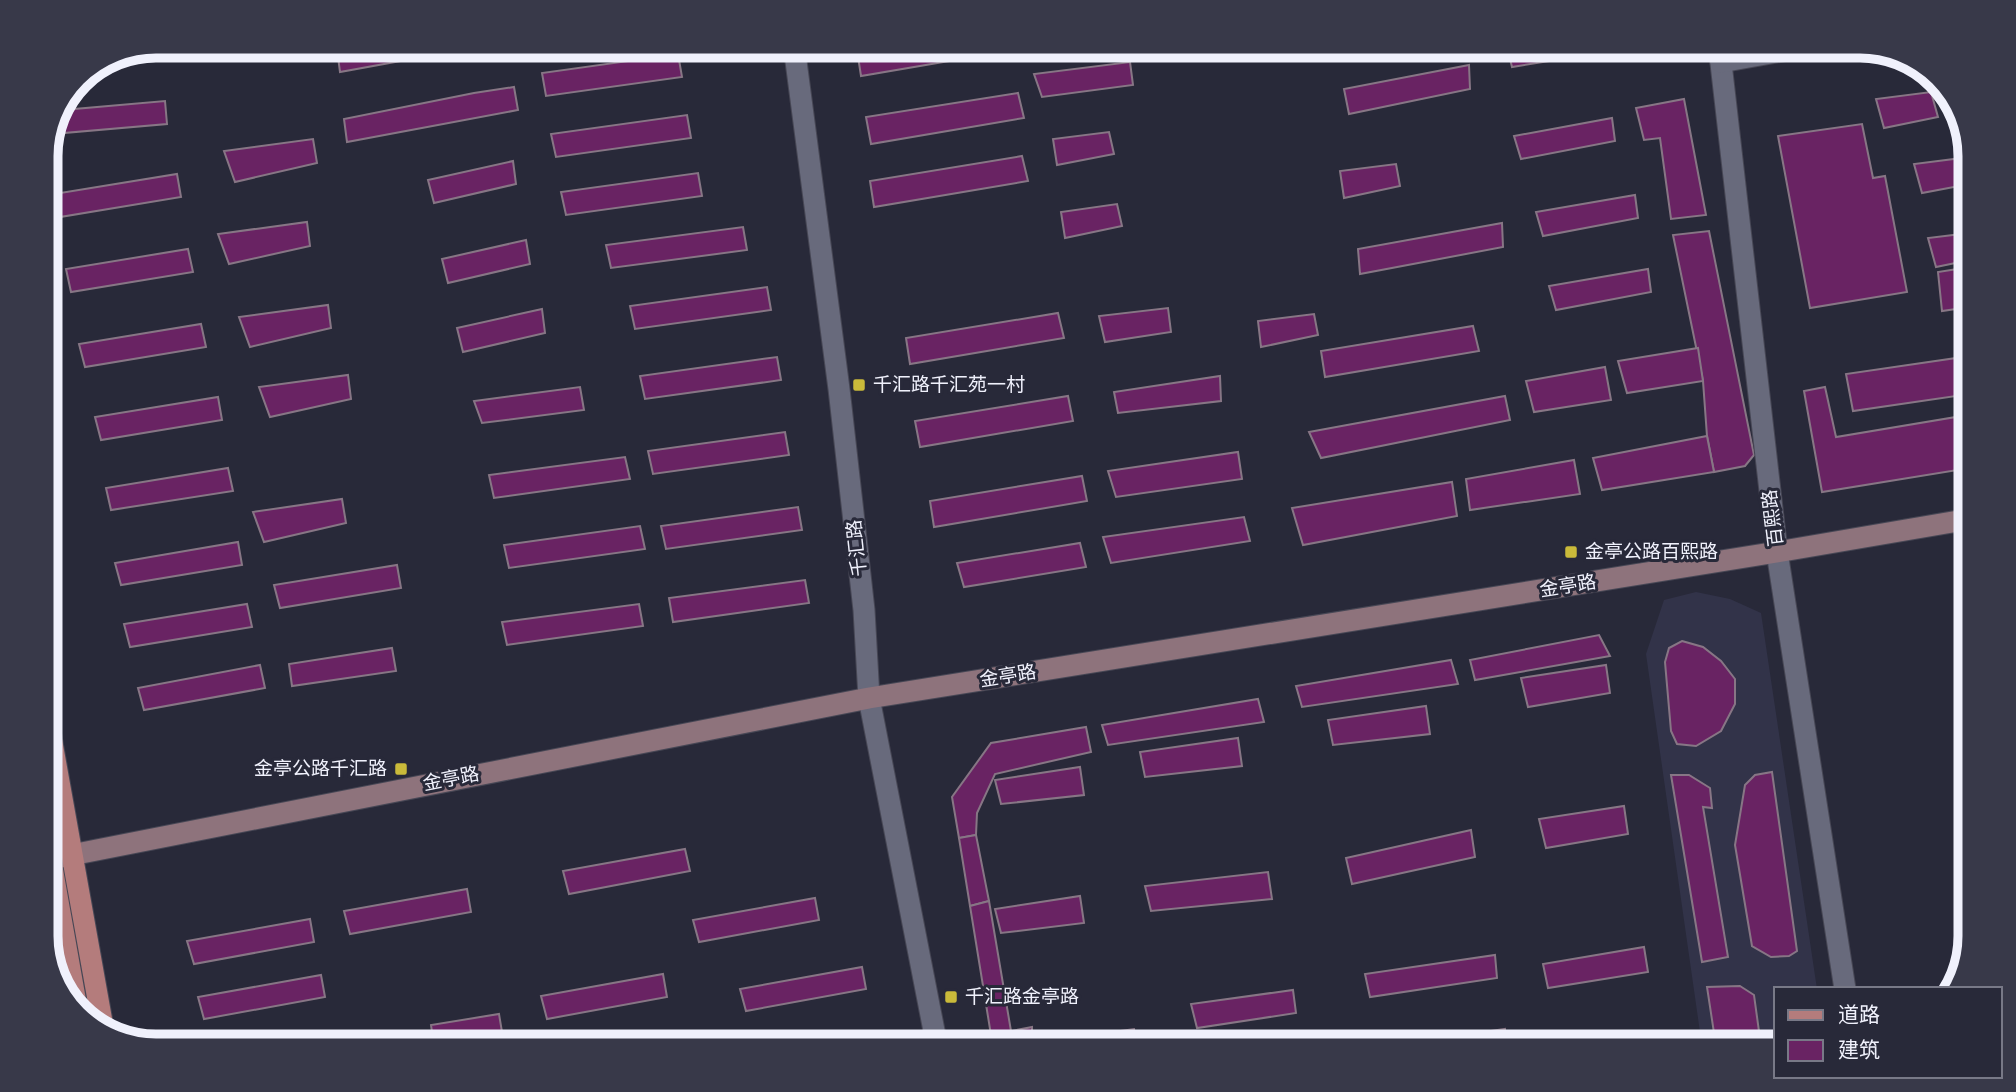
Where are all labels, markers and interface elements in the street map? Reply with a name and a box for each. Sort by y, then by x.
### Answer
place label: 千汇路千汇苑一村 [873,374,1025,396]
marker: 千汇路千汇苑一村 [851,377,867,393]
street label: 百熙路 [1759,488,1787,548]
street label: 千汇路 [843,518,871,578]
place label: 金亭公路百熙路 [1585,541,1718,563]
marker: 金亭公路百熙路 [1563,544,1579,560]
street label: 金亭路 [1538,571,1598,601]
street label: 金亭路 [978,661,1038,691]
place label: 金亭公路千汇路 [254,758,387,780]
marker: 金亭公路千汇路 [393,761,409,777]
street label: 金亭路 [421,763,481,795]
place label: 千汇路金亭路 [965,986,1079,1008]
legend [1774,987,2002,1078]
marker: 千汇路金亭路 [943,989,959,1005]
text: 道路 [1838,1003,1880,1028]
text: 建筑 [1838,1038,1880,1063]

